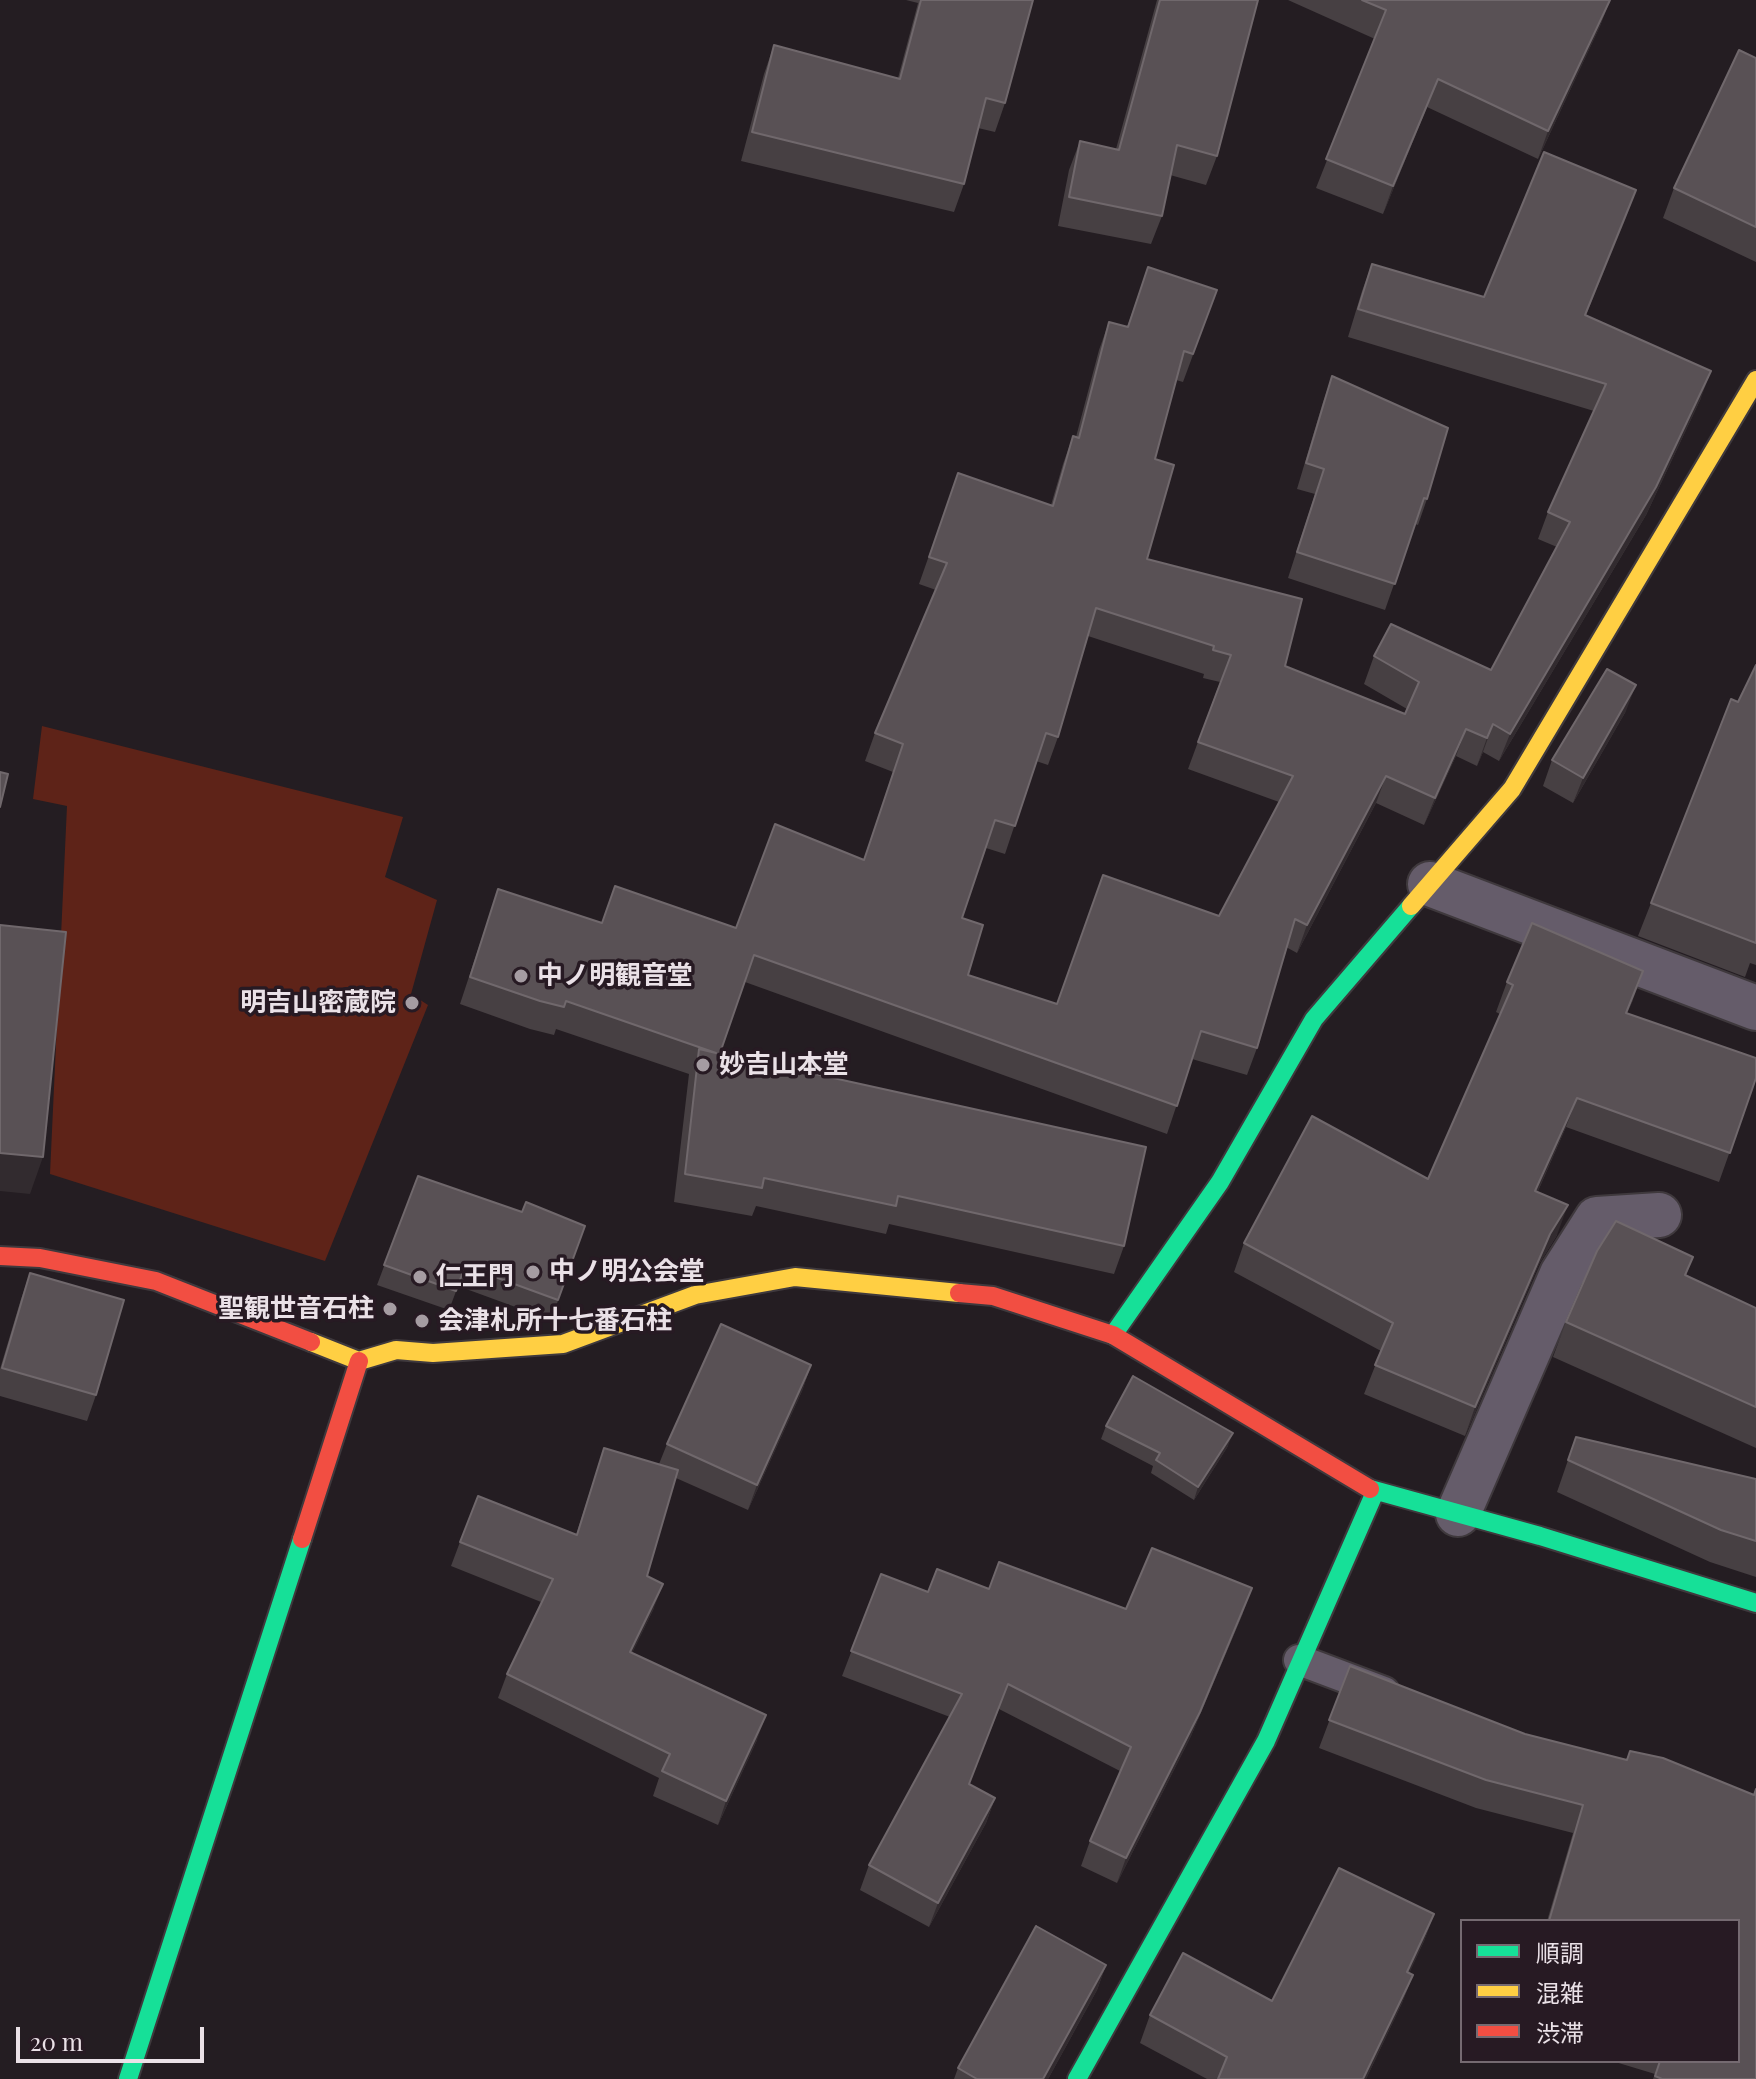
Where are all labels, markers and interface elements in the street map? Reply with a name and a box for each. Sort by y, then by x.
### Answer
place label: 中ノ明観音堂 [537,960,693,992]
marker: 中ノ明観音堂 [512,967,530,985]
place label: 明吉山密蔵院 [240,987,396,1019]
marker: 明吉山密蔵院 [403,994,421,1012]
place label: 妙吉山本堂 [719,1049,849,1081]
marker: 妙吉山本堂 [694,1056,712,1074]
place label: 中ノ明公会堂 [549,1256,705,1288]
place label: 仁王門 [436,1261,514,1293]
marker: 中ノ明公会堂 [524,1263,542,1281]
marker: 仁王門 [411,1268,429,1286]
place label: 聖観世音石柱 [218,1293,374,1325]
marker: 聖観世音石柱 [381,1300,399,1318]
place label: 会津札所十七番石柱 [438,1305,672,1337]
marker: 会津札所十七番石柱 [413,1312,431,1330]
legend [1460,1919,1740,2063]
text: 順調 [1536,1936,1584,1968]
text: 混雑 [1536,1976,1584,2008]
scale bar [20,2011,208,2061]
text: 渋滞 [1536,2016,1584,2048]
text: 20 m [30,2025,83,2057]

